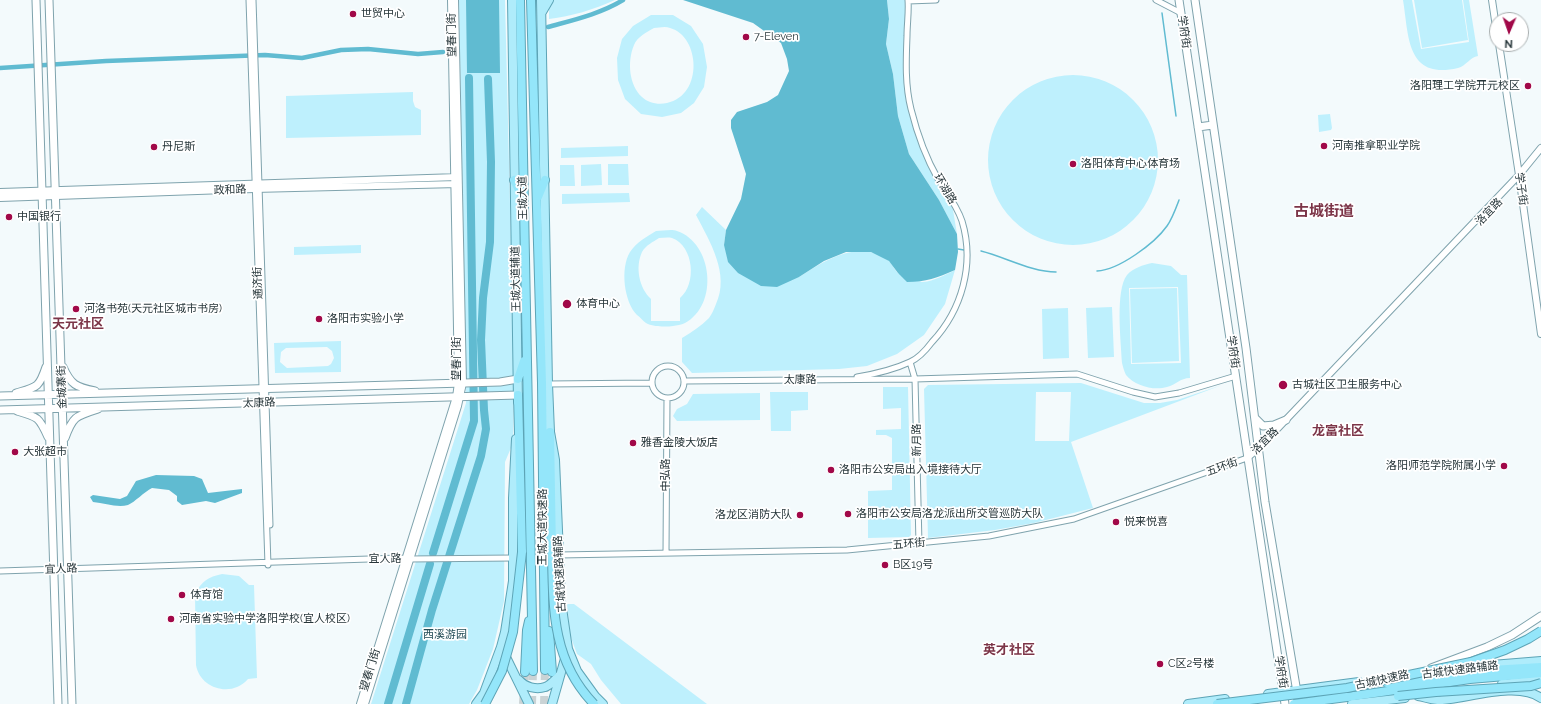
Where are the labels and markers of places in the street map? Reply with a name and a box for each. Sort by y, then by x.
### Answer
place label: 世贸中心 [361,7,405,21]
marker: 世贸中心 [348,9,358,19]
place label: 7-Eleven [754,30,799,44]
marker: 7-Eleven [741,32,751,42]
place label: 洛阳理工学院开元校区 [1410,79,1520,93]
marker: 洛阳理工学院开元校区 [1523,81,1533,91]
place label: 河南推拿职业学院 [1332,139,1420,153]
place label: 丹尼斯 [162,140,195,154]
marker: 河南推拿职业学院 [1319,141,1329,151]
marker: 丹尼斯 [149,142,159,152]
place label: 洛阳体育中心体育场 [1081,157,1180,171]
marker: 洛阳体育中心体育场 [1068,159,1078,169]
place label: 中国银行 [17,210,61,224]
marker: 中国银行 [4,212,14,222]
place label: 体育中心 [576,297,620,311]
marker: 体育中心 [561,298,573,310]
place label: 河洛书苑(天元社区城市书房) [84,302,222,316]
marker: 河洛书苑(天元社区城市书房) [71,304,81,314]
place label: 洛阳市实验小学 [327,312,404,326]
marker: 洛阳市实验小学 [314,314,324,324]
place label: 古城社区卫生服务中心 [1292,378,1402,392]
marker: 古城社区卫生服务中心 [1277,379,1289,391]
place label: 雅香金陵大饭店 [641,436,718,450]
marker: 雅香金陵大饭店 [628,438,638,448]
place label: 大张超市 [23,445,67,459]
marker: 大张超市 [10,447,20,457]
place label: 洛阳师范学院附属小学 [1386,459,1496,473]
marker: 洛阳师范学院附属小学 [1499,461,1509,471]
place label: 洛阳市公安局出入境接待大厅 [839,463,982,477]
marker: 洛阳市公安局出入境接待大厅 [826,465,836,475]
place label: 洛阳市公安局洛龙派出所交管巡防大队 [856,507,1043,521]
place label: 洛龙区消防大队 [715,508,792,522]
marker: 洛阳市公安局洛龙派出所交管巡防大队 [843,509,853,519]
marker: 洛龙区消防大队 [795,510,805,520]
place label: 悦来悦喜 [1124,515,1168,529]
marker: 悦来悦喜 [1111,517,1121,527]
place label: B区19号 [893,558,933,572]
marker: B区19号 [880,560,890,570]
place label: 体育馆 [190,588,223,602]
marker: 体育馆 [177,590,187,600]
place label: 河南省实验中学洛阳学校(宜人校区) [179,612,350,626]
marker: 河南省实验中学洛阳学校(宜人校区) [166,614,176,624]
place label: C区2号楼 [1168,657,1214,671]
marker: C区2号楼 [1155,659,1165,669]

